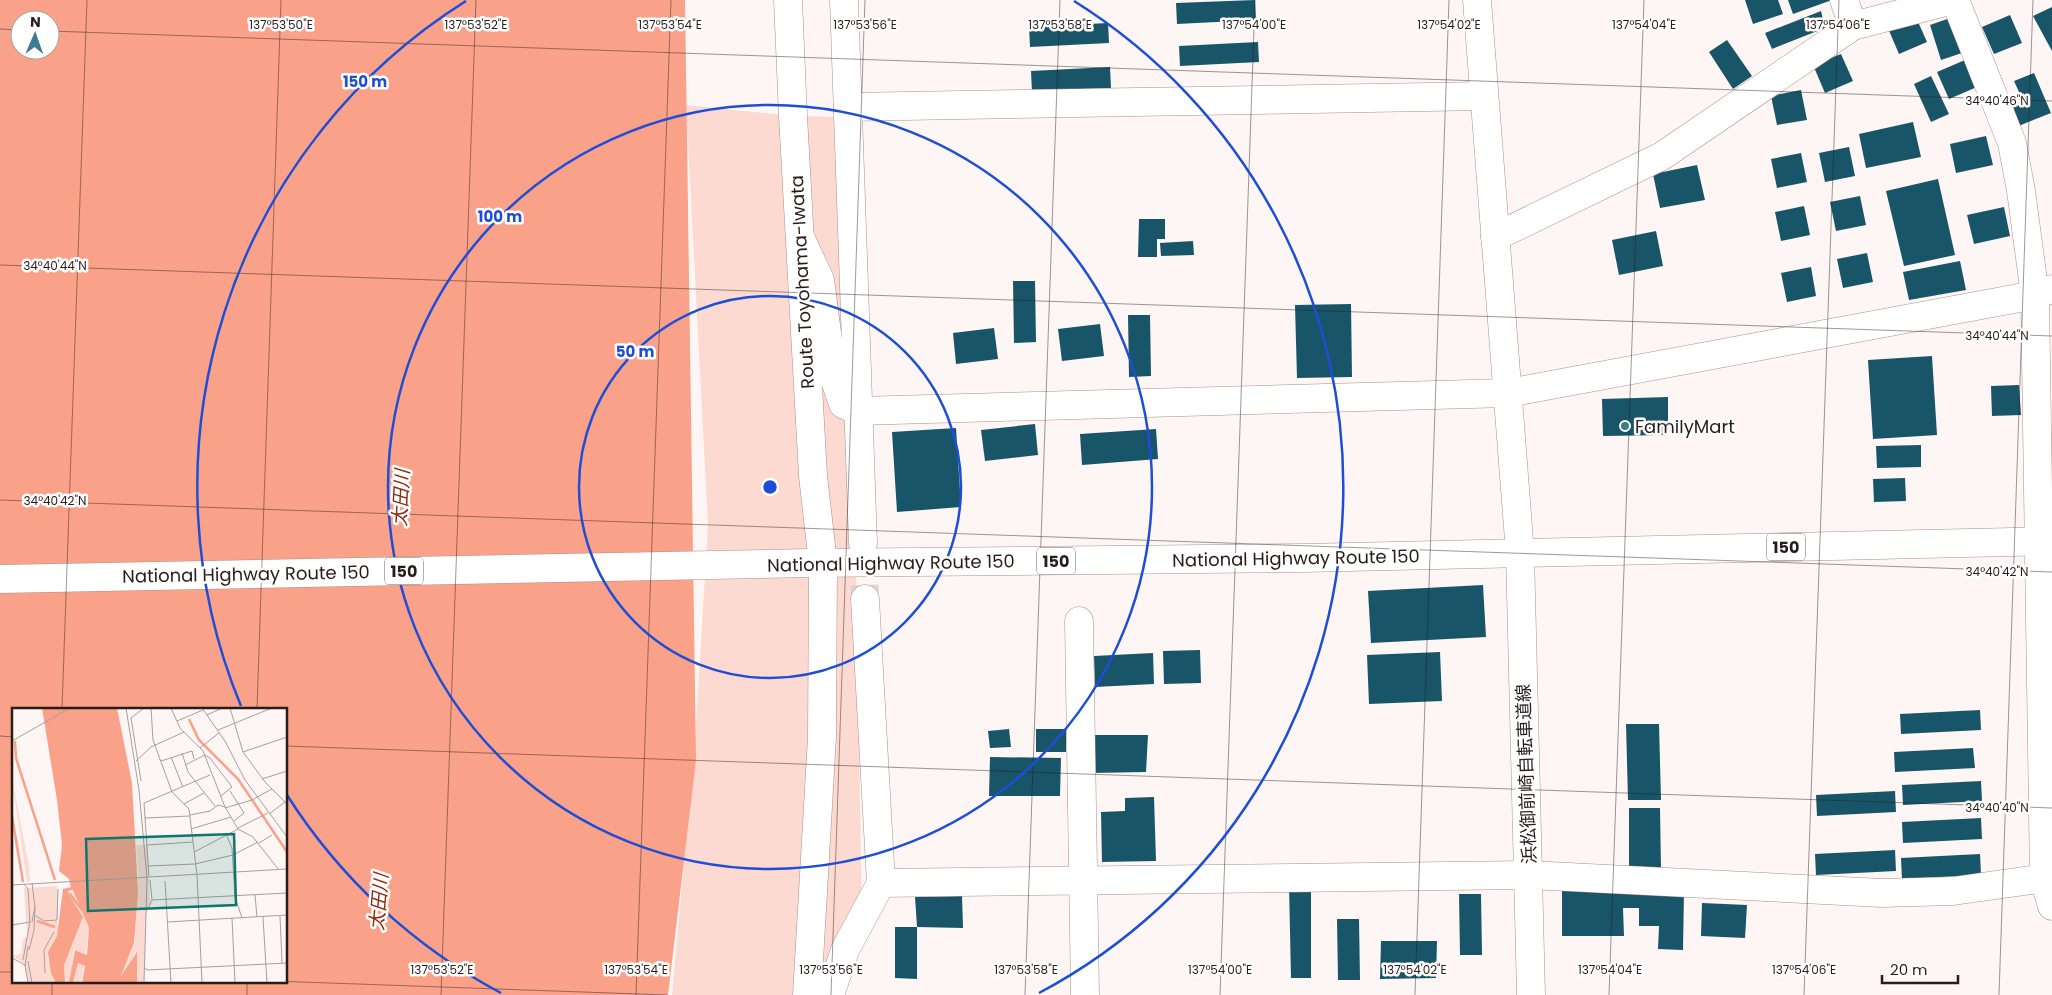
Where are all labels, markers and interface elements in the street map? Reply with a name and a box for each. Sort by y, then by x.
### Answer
north arrow [10,10,60,60]
text: N [30,12,41,32]
text: 137°53'50"E [249,16,313,33]
text: 137°53'52"E [445,16,508,33]
text: 137°53'54"E [638,16,702,33]
text: 137°53'56"E [833,16,897,33]
text: 137°53'58"E [1028,16,1092,33]
text: 137°54'00"E [1222,16,1286,33]
text: 137°54'02"E [1417,16,1481,33]
text: 137°54'04"E [1612,16,1676,33]
text: 137°54'06"E [1806,16,1870,33]
text: 150 m [343,71,387,92]
text: 34°40'46"N [1965,92,2029,109]
street label: Route Toyohama-Iwata [784,175,820,389]
text: 100 m [478,206,522,227]
text: 34°40'44"N [23,257,87,274]
text: 34°40'44"N [1965,327,2029,344]
text: 50 m [616,341,654,362]
place label: FamilyMart [1635,414,1735,439]
marker: FamilyMart [1619,420,1631,432]
water label: 太田川 [386,467,416,527]
centre of rings [761,478,779,496]
text: 34°40'42"N [24,492,86,509]
road number: 150 [1767,534,1805,560]
street label: National Highway Route 150 [1172,543,1420,573]
street label: National Highway Route 150 [767,548,1015,578]
road number: 150 [1037,548,1075,574]
road number: 150 [385,558,423,584]
street label: National Highway Route 150 [122,559,370,589]
text: 34°40'42"N [1966,563,2028,580]
street label: 浜松御前崎自転車道線 [1510,684,1542,864]
inset map [12,708,288,982]
text: 34°40'40"N [1965,799,2029,816]
water label: 太田川 [363,870,395,932]
scale bar [1882,952,1958,984]
text: 20 m [1890,959,1928,980]
text: 137°53'52"E [411,961,474,978]
text: 137°53'54"E [604,961,668,978]
text: 137°53'56"E [799,961,863,978]
text: 137°53'58"E [994,961,1058,978]
text: 137°54'00"E [1188,961,1252,978]
text: 137°54'02"E [1383,961,1447,978]
text: 137°54'04"E [1578,961,1642,978]
text: 137°54'06"E [1772,961,1836,978]

